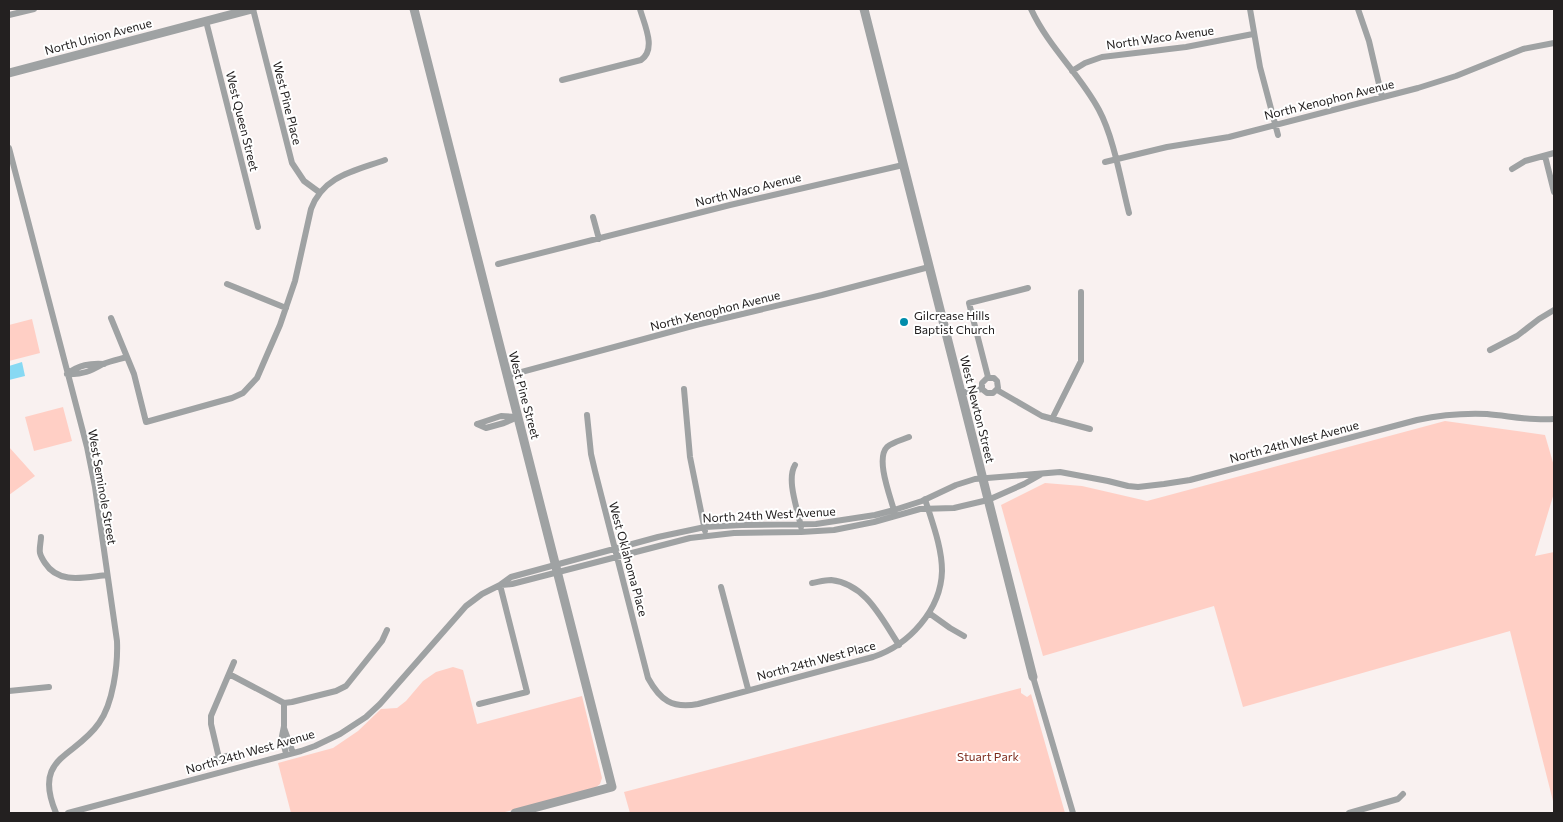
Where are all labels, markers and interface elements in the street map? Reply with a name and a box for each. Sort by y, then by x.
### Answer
street label: North Union Avenue [43,15,153,57]
street label: North Waco Avenue [1105,23,1215,51]
street label: West Pine Place [271,60,305,146]
street label: West Queen Street [224,70,262,173]
street label: North Xenophon Avenue [1263,76,1395,122]
street label: North Waco Avenue [694,169,802,209]
street label: North Xenophon Avenue [649,287,781,333]
place label: Gilcrease Hills Baptist Church [914,308,995,336]
marker: Gilcrease Hills Baptist Church [898,316,910,328]
street label: West Pine Street [507,350,543,441]
street label: West Newton Street [958,354,998,464]
street label: North 24th West Avenue [1228,417,1360,465]
street label: West Seminole Street [86,428,120,546]
street label: West Oklahoma Place [607,500,651,618]
street label: North 24th West Avenue [702,504,836,524]
street label: North 24th West Place [755,637,877,683]
street label: North 24th West Avenue [184,726,316,776]
park label: Stuart Park [957,749,1019,763]

